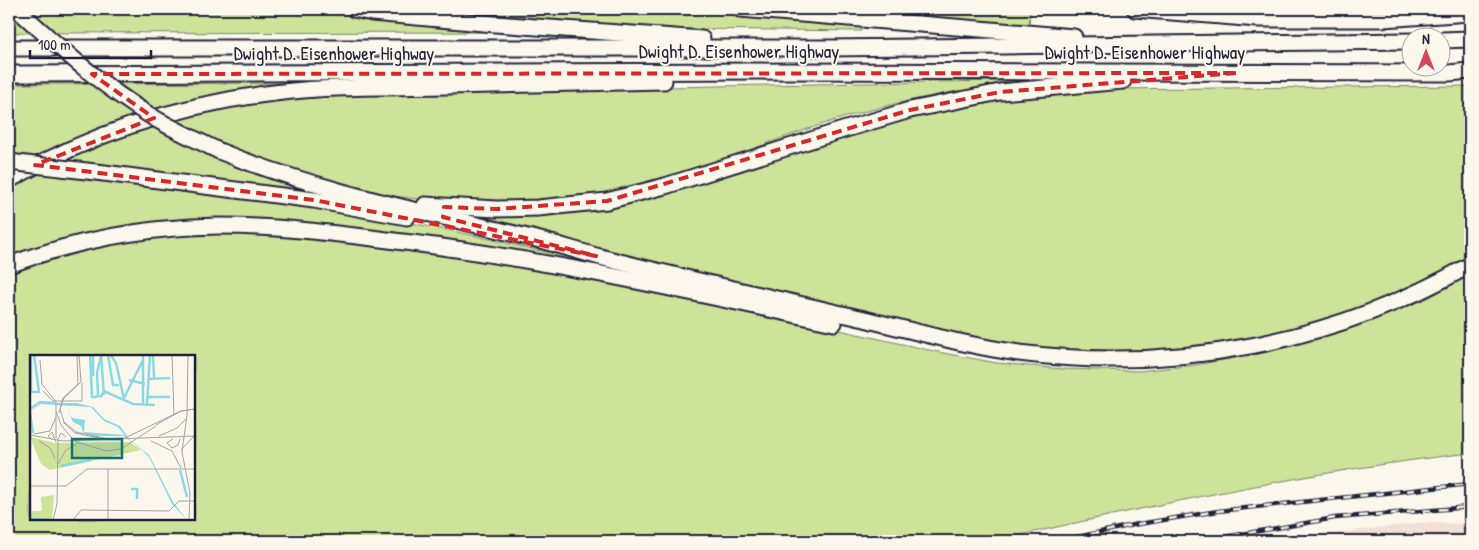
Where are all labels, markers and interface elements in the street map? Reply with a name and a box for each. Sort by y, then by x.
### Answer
scale bar [30,28,151,60]
north arrow [1402,28,1452,78]
text: N [1422,29,1430,48]
text: 100 m [38,34,71,55]
street label: Dwight D. Eisenhower Highway [639,38,839,64]
street label: Dwight D. Eisenhower Highway [1045,39,1245,65]
street label: Dwight D. Eisenhower Highway [234,40,434,66]
inset map [30,355,195,520]

